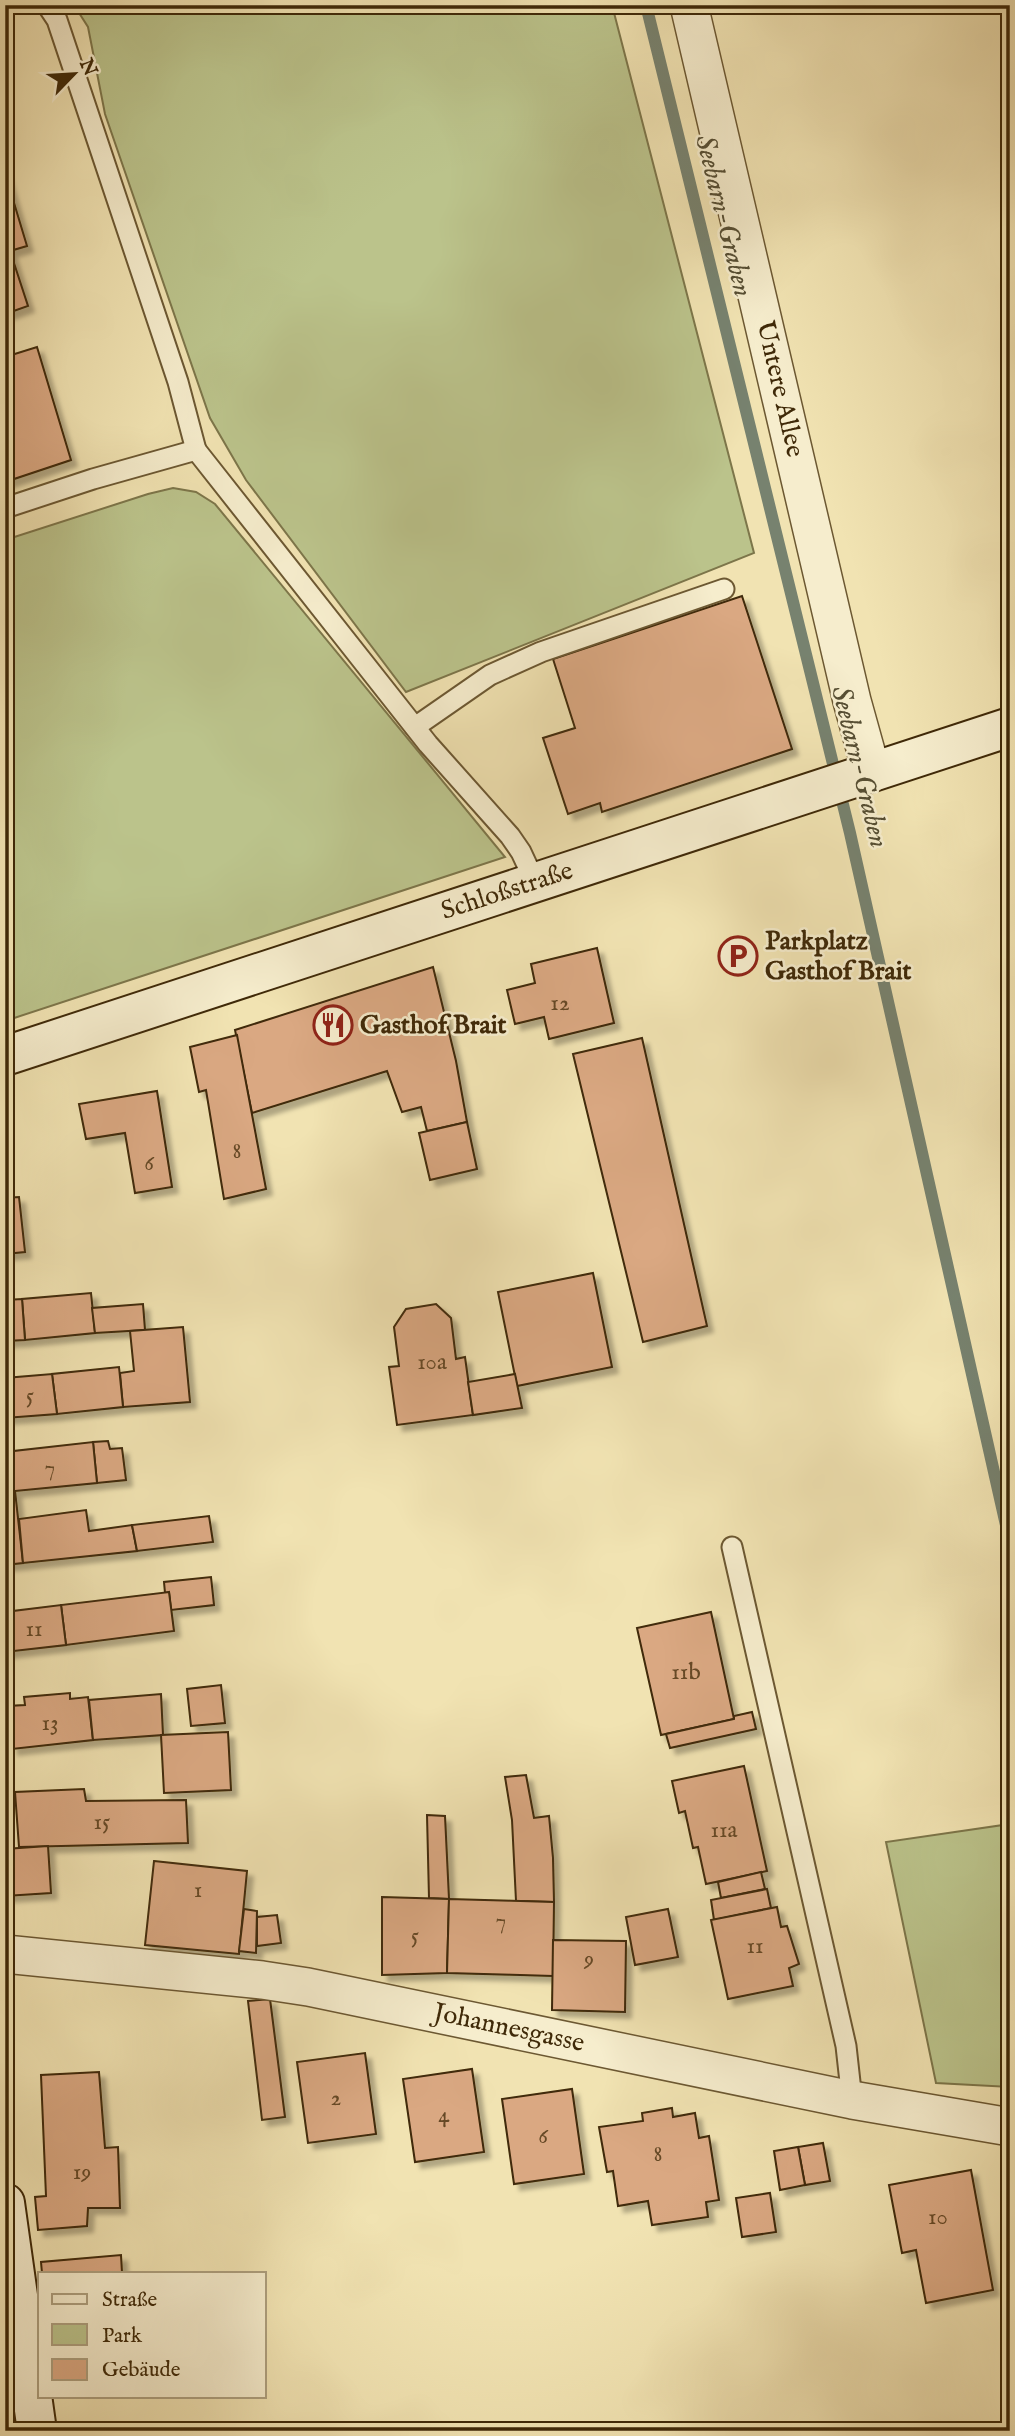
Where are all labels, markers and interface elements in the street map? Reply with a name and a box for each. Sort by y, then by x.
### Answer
north arrow [38,38,108,108]
text: N [73,54,102,81]
water label: Seebarn-Graben [686,131,760,301]
street label: Untere Allee [748,318,812,460]
water label: Seebarn-Graben [822,682,896,852]
street label: Schloßstraße [437,854,577,928]
place label: Parkplatz Gasthof Brait [765,925,912,988]
parking icon: Parkplatz Gasthof Brait [717,935,759,977]
house number: 12 [550,989,570,1018]
restaurant icon: Gasthof Brait [312,1004,354,1046]
place label: Gasthof Brait [360,1009,507,1042]
house number: 8 [232,1137,242,1166]
house number: 6 [144,1149,155,1178]
house number: 10a [417,1348,447,1377]
house number: 5 [26,1382,34,1411]
house number: 7 [45,1454,55,1483]
house number: 11 [25,1615,43,1644]
house number: 11b [671,1658,701,1687]
house number: 13 [41,1709,59,1738]
house number: 15 [94,1808,110,1837]
house number: 11a [710,1816,738,1845]
house number: 1 [194,1876,202,1905]
house number: 7 [496,1907,506,1936]
house number: 5 [411,1922,419,1951]
house number: 11 [746,1932,764,1961]
house number: 9 [583,1945,594,1974]
street label: Johannesgasse [428,1995,587,2060]
house number: 2 [331,2084,341,2113]
house number: 4 [438,2101,450,2130]
house number: 6 [538,2122,549,2151]
house number: 8 [653,2140,663,2169]
house number: 19 [73,2158,91,2187]
house number: 10 [928,2203,948,2232]
legend [38,2272,266,2398]
text: Straße [102,2287,158,2314]
text: Park [102,2323,143,2350]
text: Gebäude [102,2357,181,2384]

